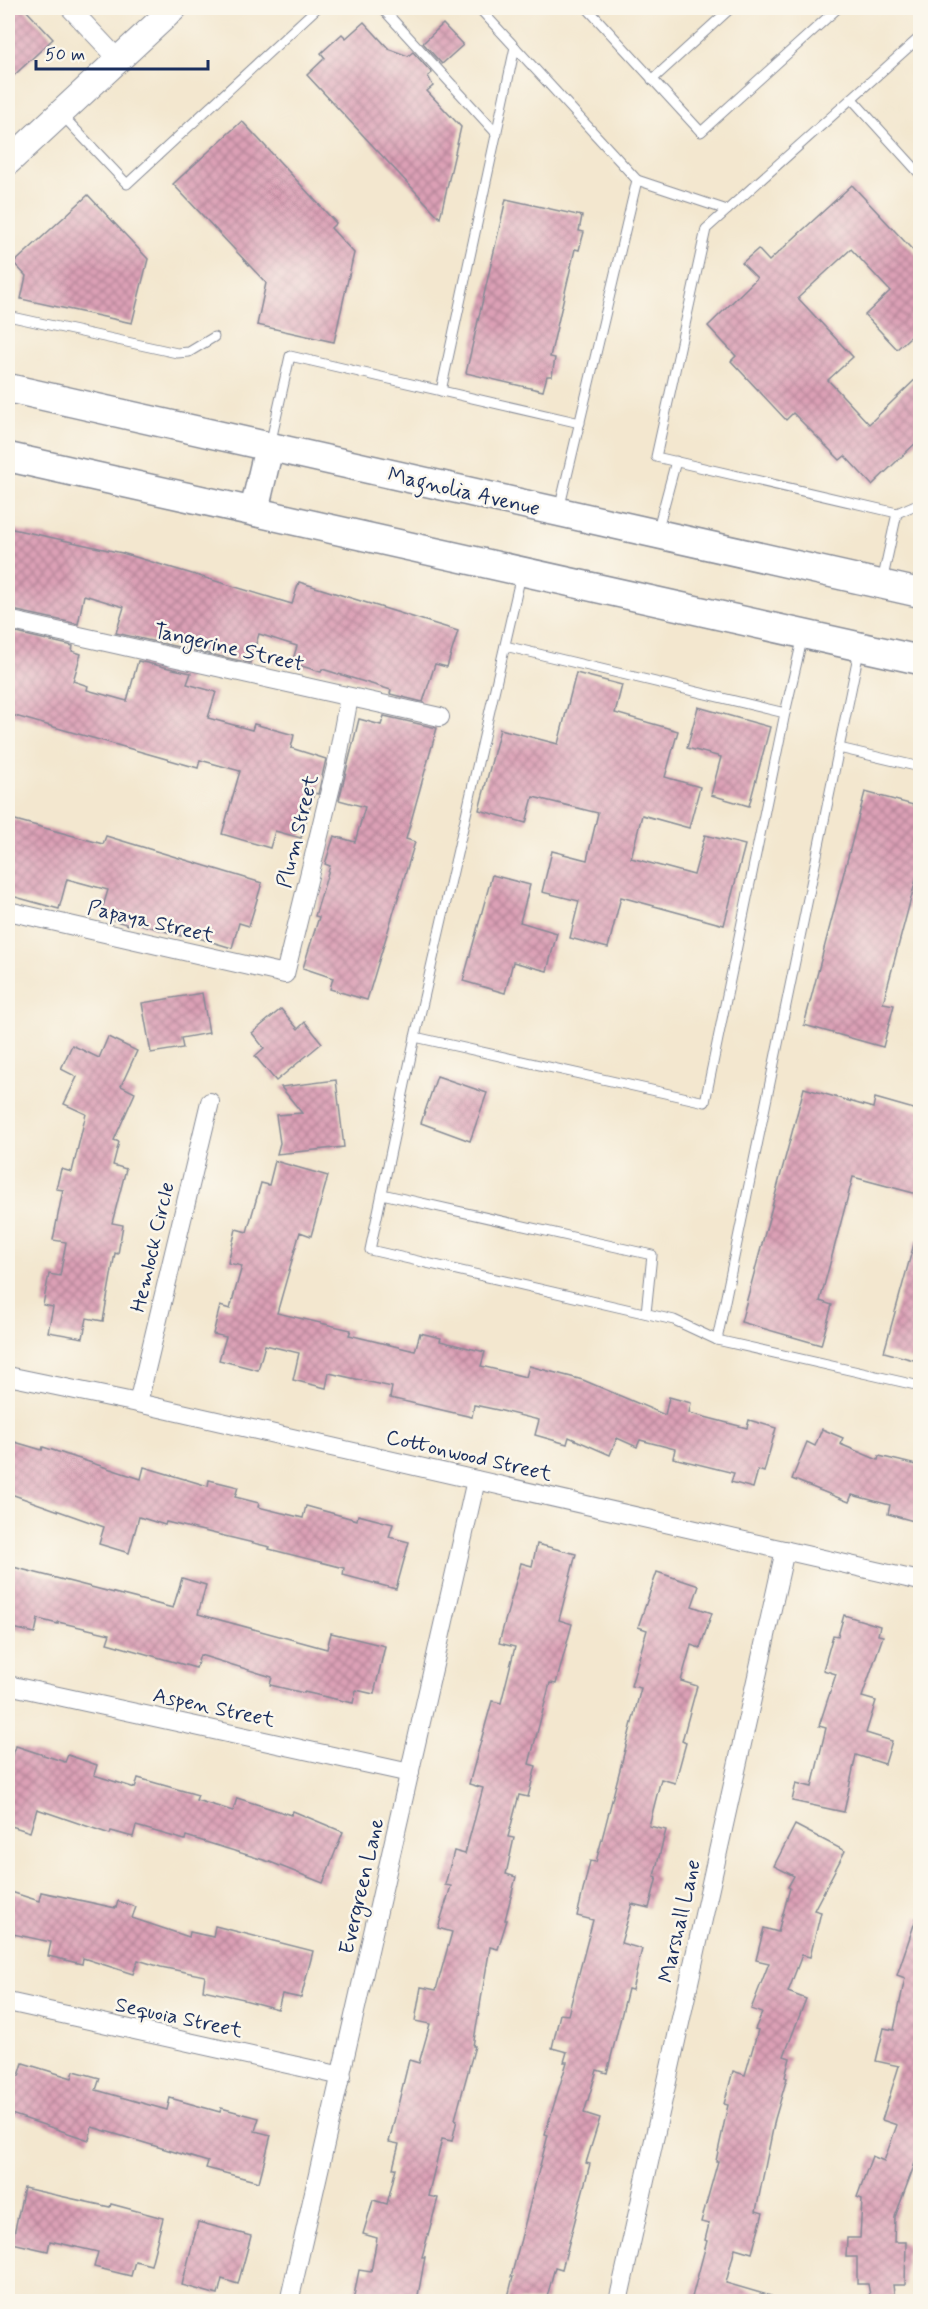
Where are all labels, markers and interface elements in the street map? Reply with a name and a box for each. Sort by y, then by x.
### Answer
scale bar [36,33,208,71]
text: 50 m [45,43,85,67]
street label: Magnolia Avenue [384,461,543,525]
street label: Tangerine Street [151,617,307,680]
street label: Plum Street [270,771,326,891]
street label: Papaya Street [85,894,218,950]
street label: Hemlock Circle [124,1179,182,1315]
street label: Cottonwood Street [383,1423,555,1489]
street label: Aspen Street [150,1681,278,1735]
street label: Evergreen Lane [333,1815,392,1957]
street label: Marshall Lane [652,1857,708,1986]
street label: Sequoia Street [113,1991,246,2045]

